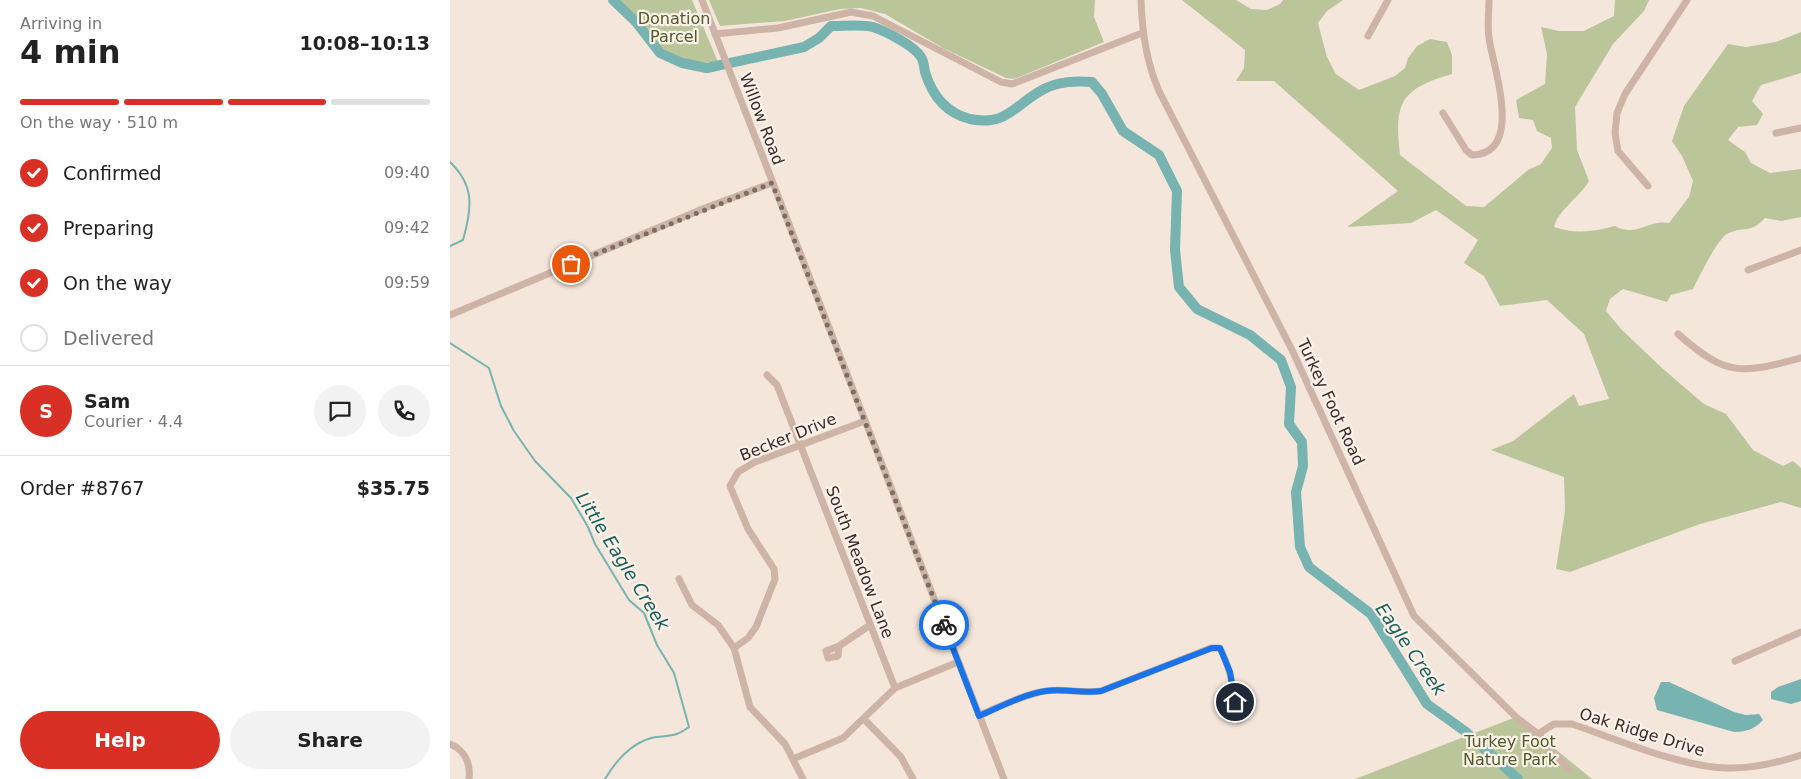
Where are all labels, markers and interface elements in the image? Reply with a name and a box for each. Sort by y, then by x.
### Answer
park label: Donation Parcel [638,9,710,46]
text: Arriving in [20,14,102,33]
text: 10:08–10:13 [300,32,430,54]
text: 4 min [20,33,121,71]
street label: Willow Road [736,70,788,168]
text: On the way · 510 m [20,113,178,132]
icon: check [20,159,48,187]
text: Confirmed [63,162,162,184]
text: 09:40 [384,163,430,182]
icon: check [20,214,48,242]
text: Preparing [63,217,154,239]
text: 09:42 [384,218,430,237]
pin [550,243,592,285]
icon: bag [557,250,585,278]
icon: check [20,269,48,297]
text: On the way [63,272,172,294]
text: 09:59 [384,273,430,292]
text: Delivered [63,327,154,349]
street label: Turkey Foot Road [1293,335,1369,468]
button: chat [314,385,366,437]
button: phone [378,385,430,437]
text: Sam [84,390,130,412]
text: S [39,400,53,422]
street label: Becker Drive [737,409,839,465]
text: Courier · 4.4 [84,412,183,431]
text: Order #8767 [20,477,144,499]
text: $35.75 [357,477,430,499]
street label: South Meadow Lane [822,483,898,641]
water label: Little Eagle Creek [572,488,675,635]
water label: Eagle Creek [1371,599,1452,701]
courier [919,600,969,650]
icon: bike [930,611,958,639]
pin [1214,681,1256,723]
icon: home [1221,688,1249,716]
street label: Oak Ridge Drive [1577,704,1707,760]
button: Help [20,711,220,769]
button: Share [230,711,430,769]
park label: Turkey Foot Nature Park [1463,732,1558,769]

